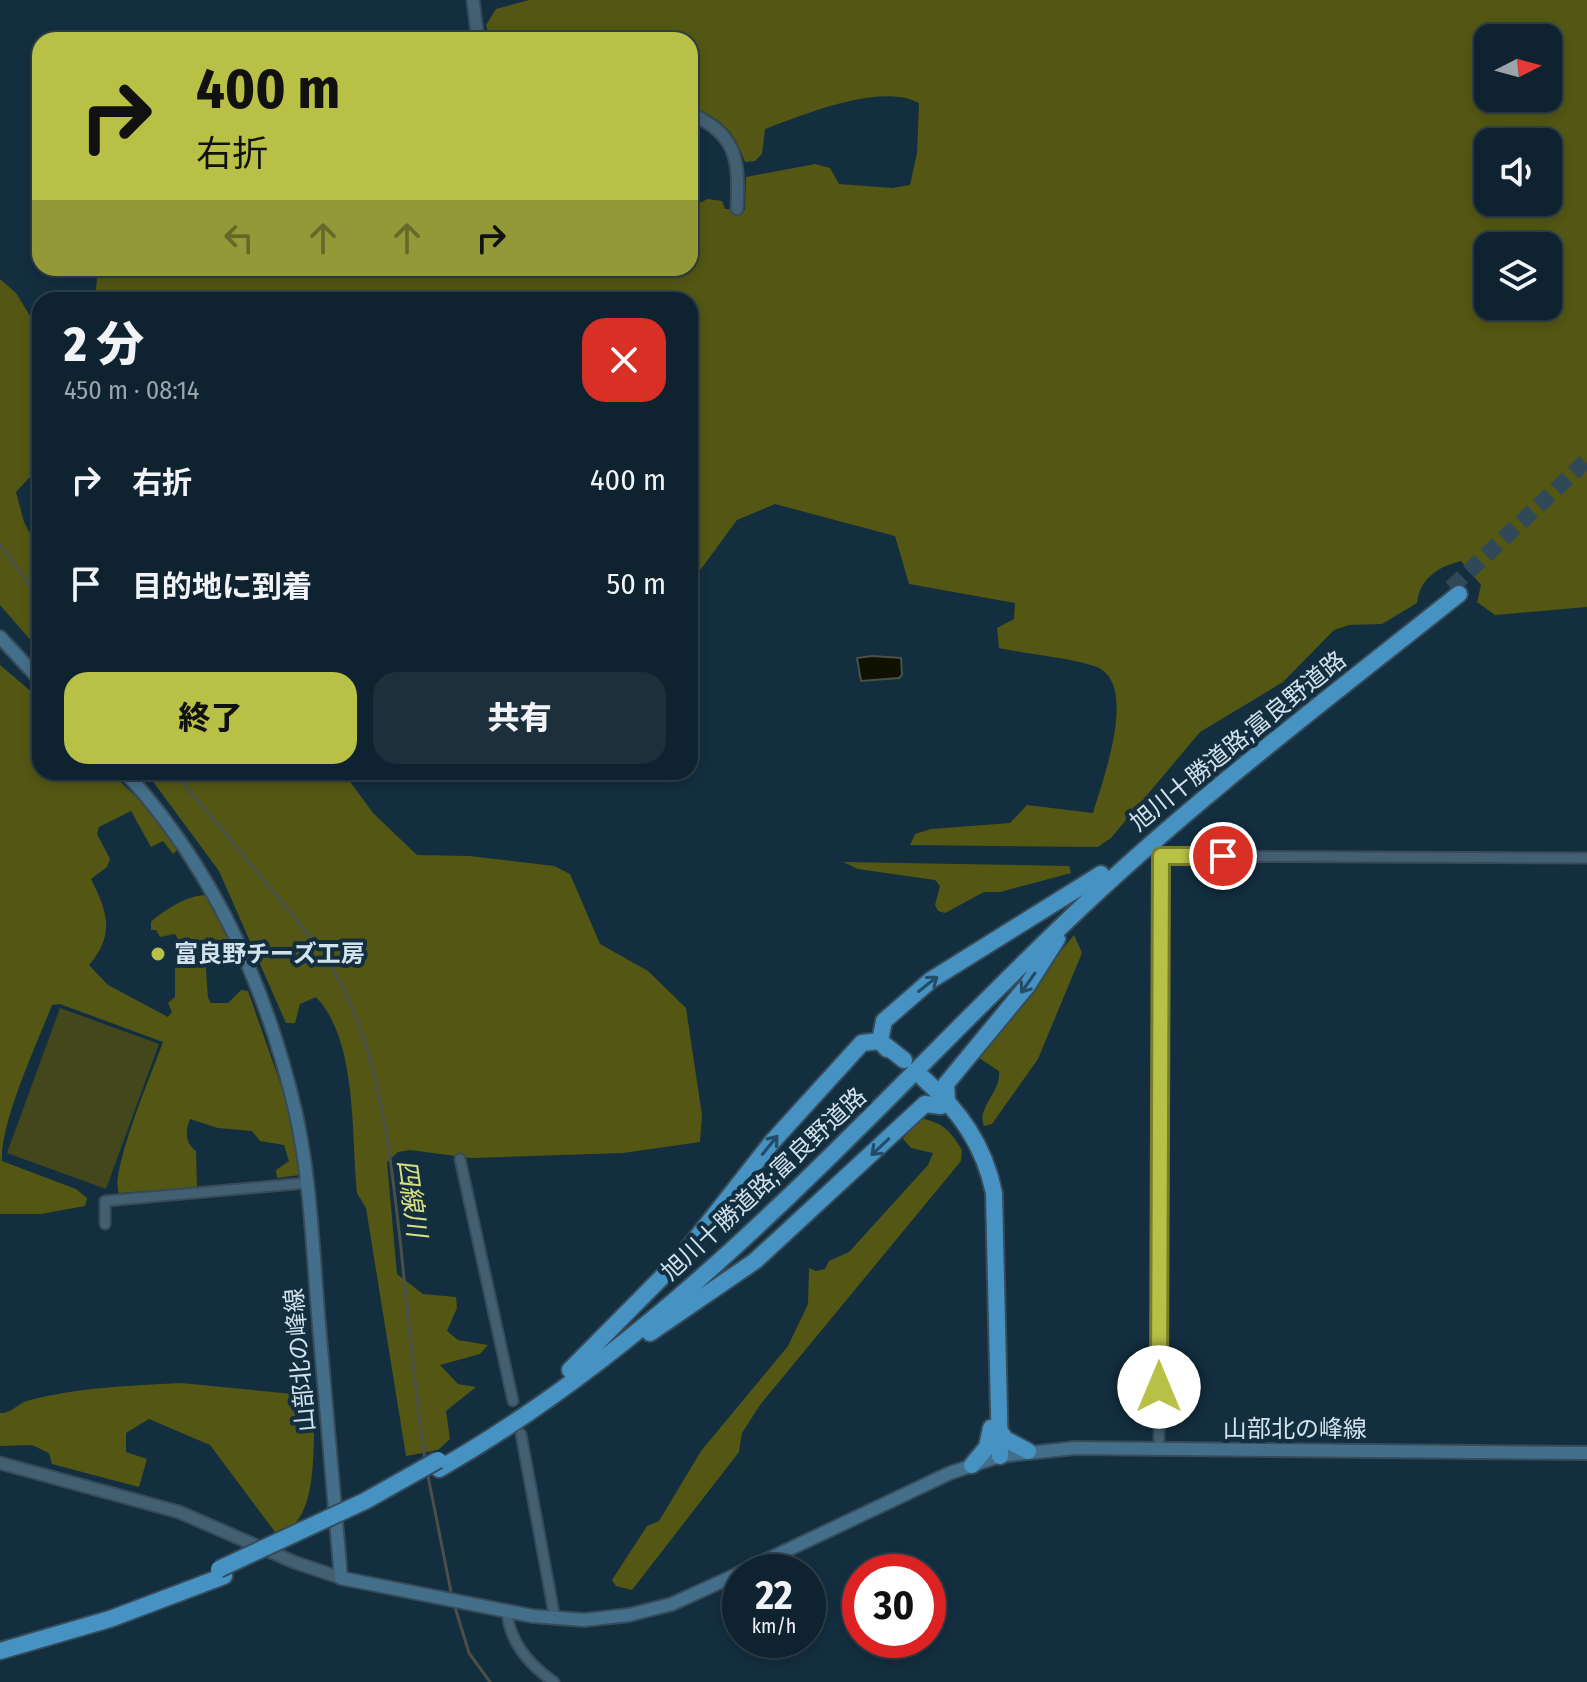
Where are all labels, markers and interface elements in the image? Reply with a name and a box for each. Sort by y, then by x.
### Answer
north arrow [1474,24,1562,112]
map controls [1474,24,1562,320]
text: 400 m [196,56,340,123]
icon: right [64,64,168,168]
button: sound [1474,128,1562,216]
text: 右折 [196,132,268,176]
icon: left [217,216,261,260]
icon: ahead [301,216,345,260]
icon: ahead [385,216,429,260]
icon: right [469,216,513,260]
button: layers [1474,232,1562,320]
text: 2 分 [64,316,144,374]
button: close [582,318,666,402]
text: 450 m · 08:14 [64,375,199,406]
icon: right [64,458,108,502]
text: 400 m [590,462,666,498]
text: 右折 [132,465,192,501]
icon: arrive [64,562,108,606]
text: 50 m [606,566,666,602]
text: 目的地に到着 [132,569,312,605]
street label: 旭川十勝道路;富良野道路 [1125,645,1351,837]
button: 終了 [64,672,357,764]
button: 共有 [373,672,666,764]
pin [1189,822,1257,890]
icon: arrive [1201,834,1245,878]
place label: 富良野チーズ工房 [174,940,365,968]
marker: 富良野チーズ工房 [149,945,167,963]
one-way arrow [1020,972,1036,994]
one-way arrow [917,976,938,993]
street label: 旭川十勝道路;富良野道路 [656,1082,872,1286]
one-way arrow [761,1135,779,1156]
one-way arrow [870,1137,890,1156]
water label: 四線川 [391,1157,433,1242]
street label: 山部北の峰線 [280,1287,320,1433]
position arrow [1117,1345,1201,1429]
street label: 山部北の峰線 [1223,1415,1367,1443]
speed limit sign: 30 [842,1554,946,1658]
text: 22 [755,1572,793,1620]
text: km/h [752,1614,796,1638]

